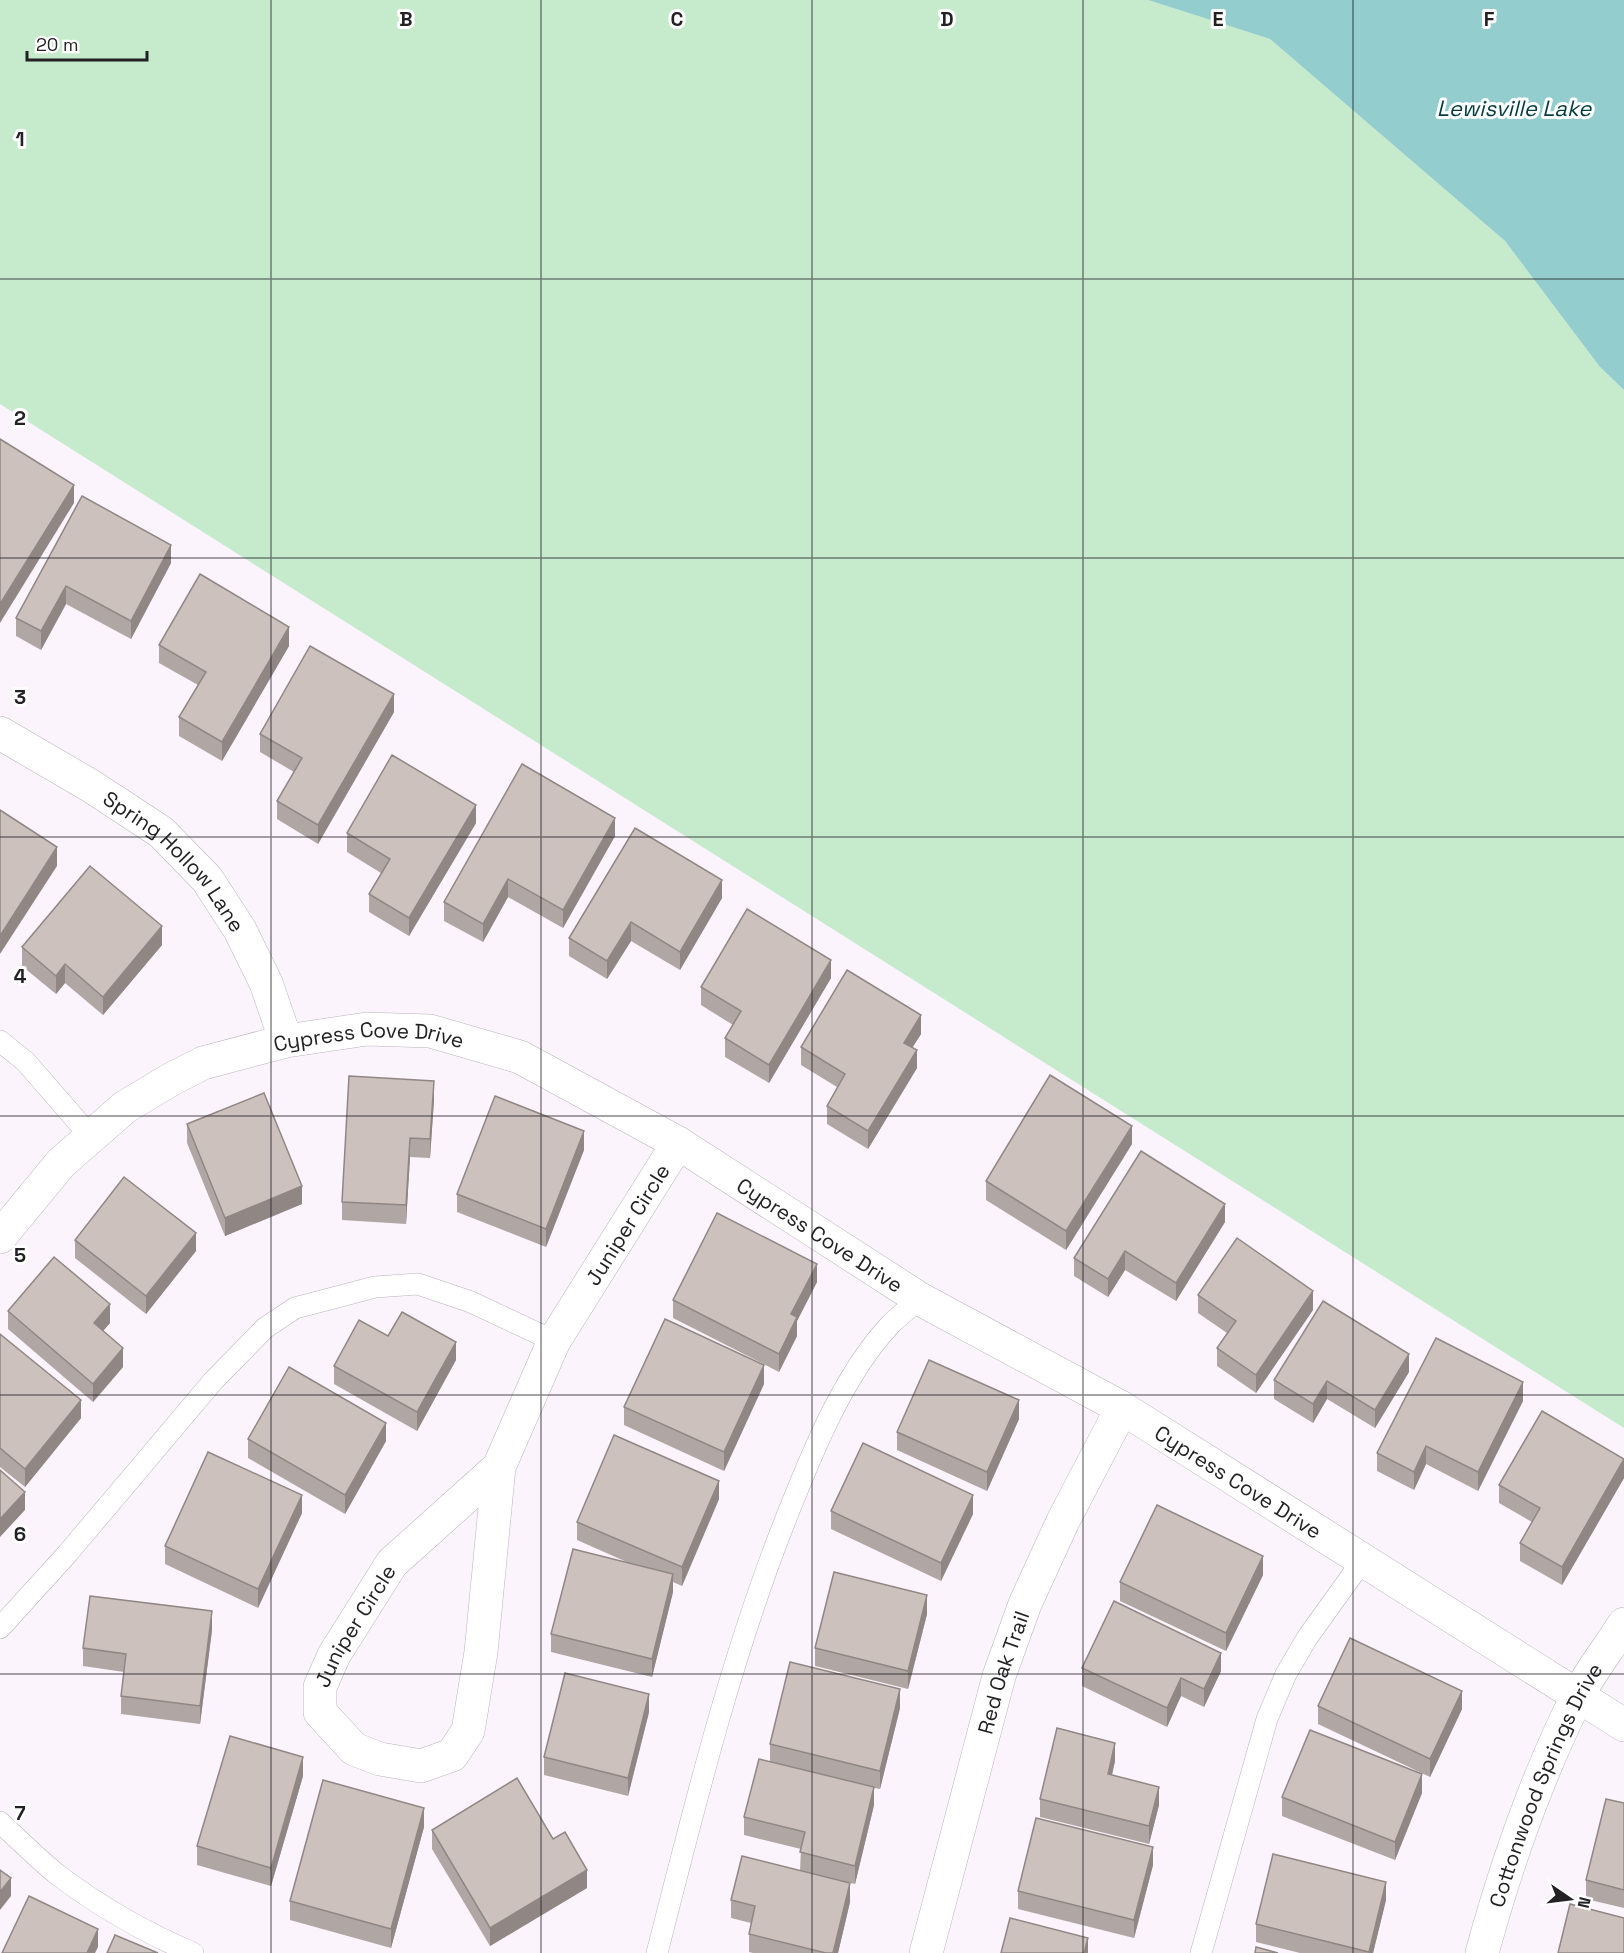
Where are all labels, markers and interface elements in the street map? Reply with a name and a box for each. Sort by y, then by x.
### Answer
text: B [399,6,413,32]
text: C [671,6,684,32]
text: D [940,6,954,32]
text: E [1212,6,1224,32]
text: F [1484,6,1495,32]
scale bar [27,24,147,62]
text: 20 m [36,33,79,56]
water label: Lewisville Lake [1437,94,1592,122]
text: 1 [15,126,25,152]
text: 2 [14,405,26,431]
text: 3 [14,684,26,710]
street label: Spring Hollow Lane [98,784,251,937]
text: 4 [14,963,27,989]
street label: Cypress Cove Drive [270,1015,467,1057]
street label: Juniper Circle [579,1158,675,1290]
street label: Cypress Cove Drive [732,1171,908,1298]
text: 5 [14,1242,26,1268]
street label: Cypress Cove Drive [1150,1419,1327,1544]
text: 6 [14,1521,26,1547]
street label: Juniper Circle [308,1559,401,1691]
street label: Red Oak Trail [971,1607,1035,1737]
street label: Cottonwood Springs Drive [1482,1657,1608,1910]
text: 7 [14,1800,26,1826]
north arrow [1540,1869,1600,1929]
text: N [1573,1895,1596,1910]

